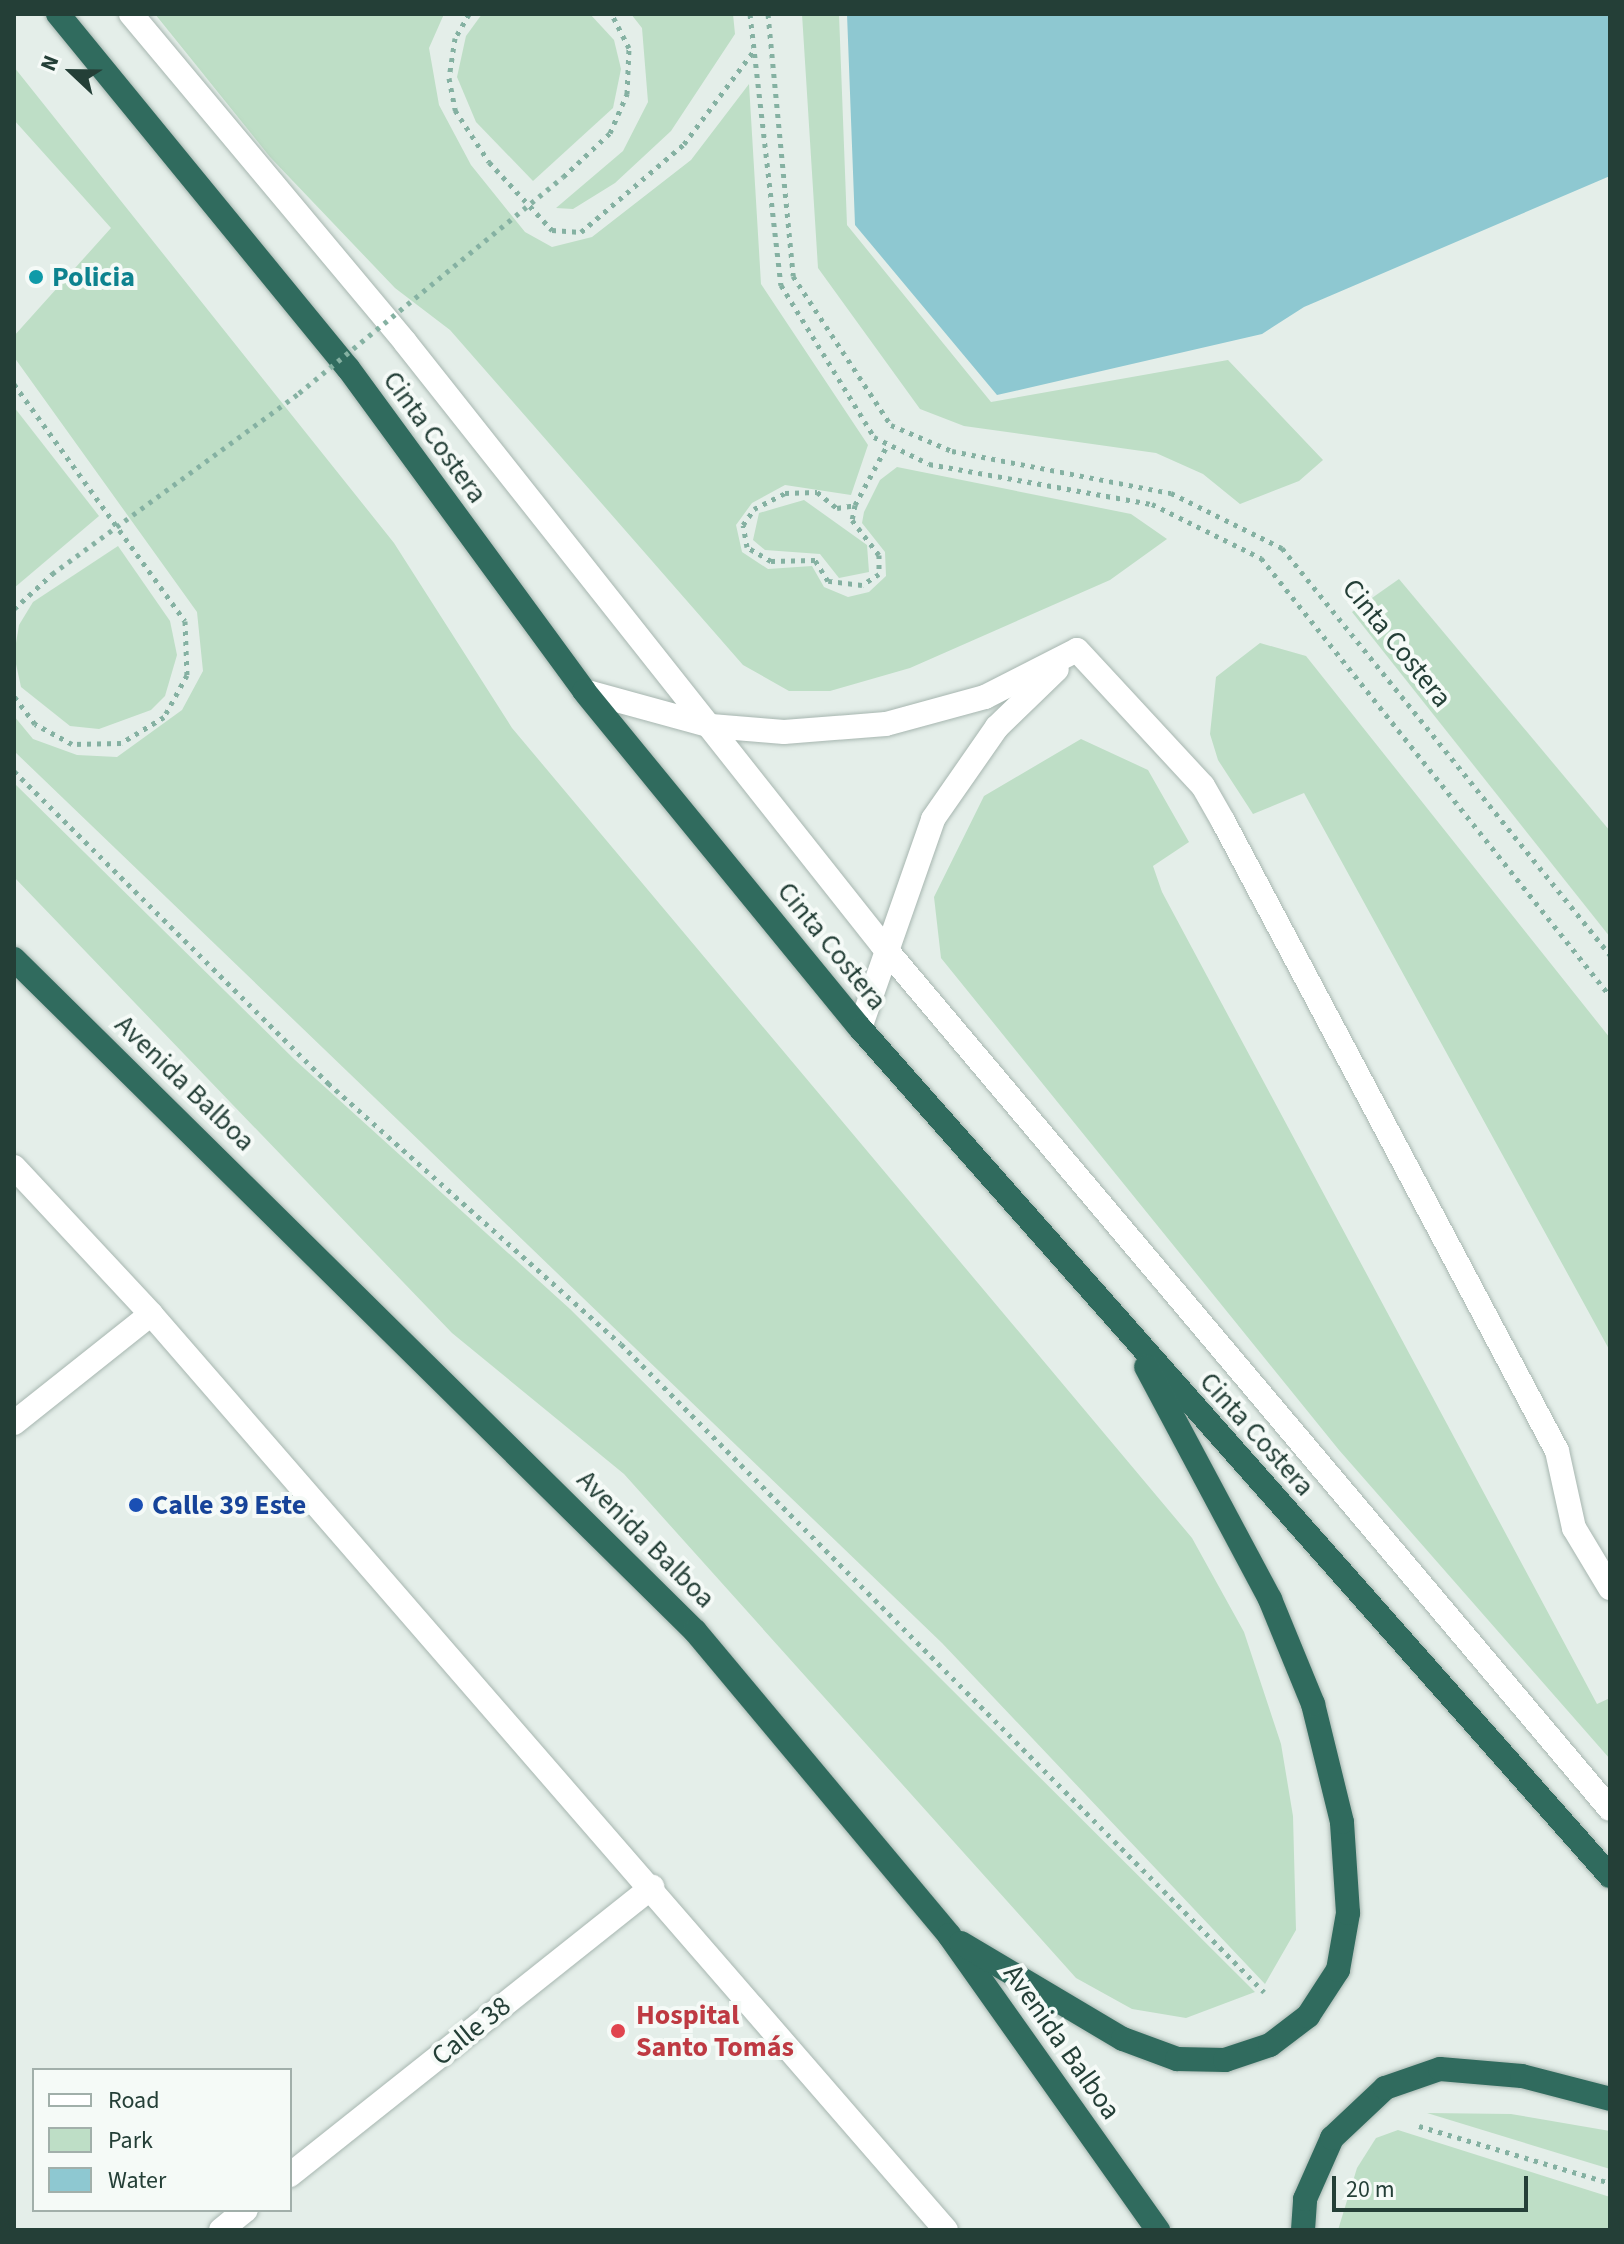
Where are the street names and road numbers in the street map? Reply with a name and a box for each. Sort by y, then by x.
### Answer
street label: Cinta Costera [376,364,494,510]
street label: Cinta Costera [1335,572,1459,714]
street label: Cinta Costera [770,875,894,1017]
street label: Avenida Balboa [108,1008,262,1158]
street label: Cinta Costera [1193,1365,1321,1503]
street label: Avenida Balboa [570,1463,722,1615]
street label: Avenida Balboa [996,1958,1128,2126]
street label: Calle 38 [425,1989,517,2073]

